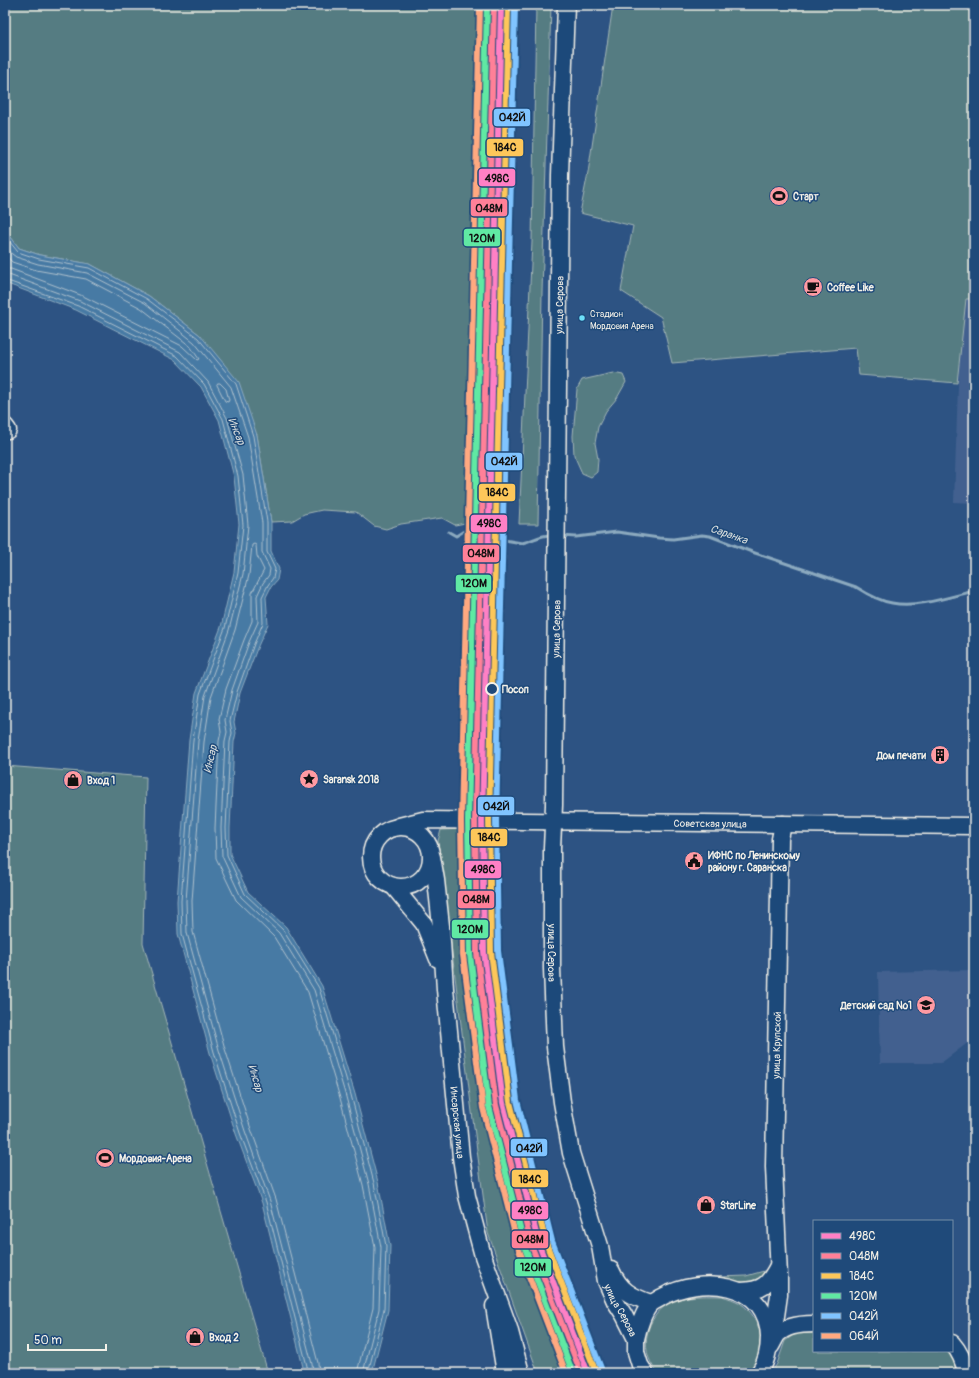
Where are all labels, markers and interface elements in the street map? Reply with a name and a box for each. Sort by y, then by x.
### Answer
line badge: 042Й [493,108,531,127]
text: 042Й [499,111,526,124]
line badge: 184С [486,138,524,157]
text: 184С [493,141,517,154]
line badge: 498С [478,168,516,187]
text: 498С [484,172,509,185]
sports icon: Старт [768,185,790,207]
place label: Старт [793,191,820,203]
line badge: 048М [470,198,508,217]
text: 048М [475,202,503,215]
line badge: 120М [463,228,501,247]
text: 120М [469,232,495,245]
street label: улица Серова [553,276,567,335]
cafe icon: Coffee Like [802,276,824,298]
place label: Coffee Like [827,282,875,294]
place label: Стадион Мордовия Арена [590,309,654,332]
marker: Стадион Мордовия Арена [577,313,587,323]
water label: Инсар [225,416,248,447]
line badge: 042Й [485,452,523,471]
text: 042Й [491,455,518,468]
line badge: 184С [478,483,516,502]
text: 184С [485,486,509,499]
line badge: 498С [470,514,508,533]
text: 498С [476,517,501,530]
water label: Саранка [709,522,750,547]
line badge: 048М [462,544,500,563]
text: 048М [467,547,495,560]
line badge: 120М [455,574,492,593]
text: 120М [461,577,487,590]
street label: улица Серова [550,600,564,659]
marker: Посоп [485,682,499,696]
place label: Посоп [502,684,529,696]
water label: Инсар [201,743,220,774]
building icon: Дом печати [929,744,951,766]
place label: Дом печати [876,750,927,762]
place icon: Saransk 2018 [298,768,320,790]
shop icon: Вход 1 [62,769,84,791]
place label: Saransk 2018 [323,774,379,786]
place label: Вход 1 [87,775,115,787]
line badge: 042Й [477,796,515,816]
text: 042Й [483,800,510,813]
street label: Советская улица [674,818,747,831]
line badge: 184С [470,828,508,847]
text: 184С [477,831,501,844]
public building icon: ИФНС по Ленинскому району г. Саранска [683,850,705,872]
place label: ИФНС по Ленинскому району г. Саранска [708,850,801,874]
line badge: 498С [464,860,502,879]
text: 498С [470,863,495,876]
line badge: 048М [457,890,495,909]
text: 048М [462,893,490,906]
line badge: 120М [451,919,489,939]
text: 120М [457,923,483,936]
street label: улица Серова [545,923,558,982]
school or university icon: Детский сад №1 [915,994,937,1016]
place label: Детский сад №1 [839,1000,912,1012]
street label: улица Крупской [771,1011,784,1080]
water label: Инсар [245,1063,266,1094]
street label: Инсарская улица [447,1086,466,1160]
line badge: 042Й [510,1138,548,1157]
text: 042Й [516,1142,543,1155]
sports icon: Мордовия-Арена [94,1147,116,1169]
place label: Мордовия-Арена [119,1153,192,1165]
line badge: 184С [511,1169,549,1188]
text: 184С [518,1173,542,1186]
shop icon: StarLine [695,1194,717,1216]
place label: StarLine [720,1200,757,1212]
line badge: 498С [511,1201,549,1220]
text: 498С [517,1204,542,1217]
legend [813,1220,953,1352]
text: 498С [849,1229,876,1244]
line badge: 048М [511,1230,549,1249]
text: 048М [516,1233,544,1246]
text: 048М [849,1249,879,1264]
line badge: 120М [514,1258,552,1277]
text: 120М [520,1261,546,1274]
text: 184С [849,1269,874,1284]
street label: улица Серова [601,1281,639,1339]
text: 120М [849,1289,878,1304]
text: 042Й [849,1309,878,1324]
scale bar [28,1326,106,1352]
shop icon: Вход 2 [184,1326,206,1348]
text: 064Й [849,1329,878,1344]
place label: Вход 2 [209,1332,239,1344]
text: 50 m [34,1333,62,1348]

